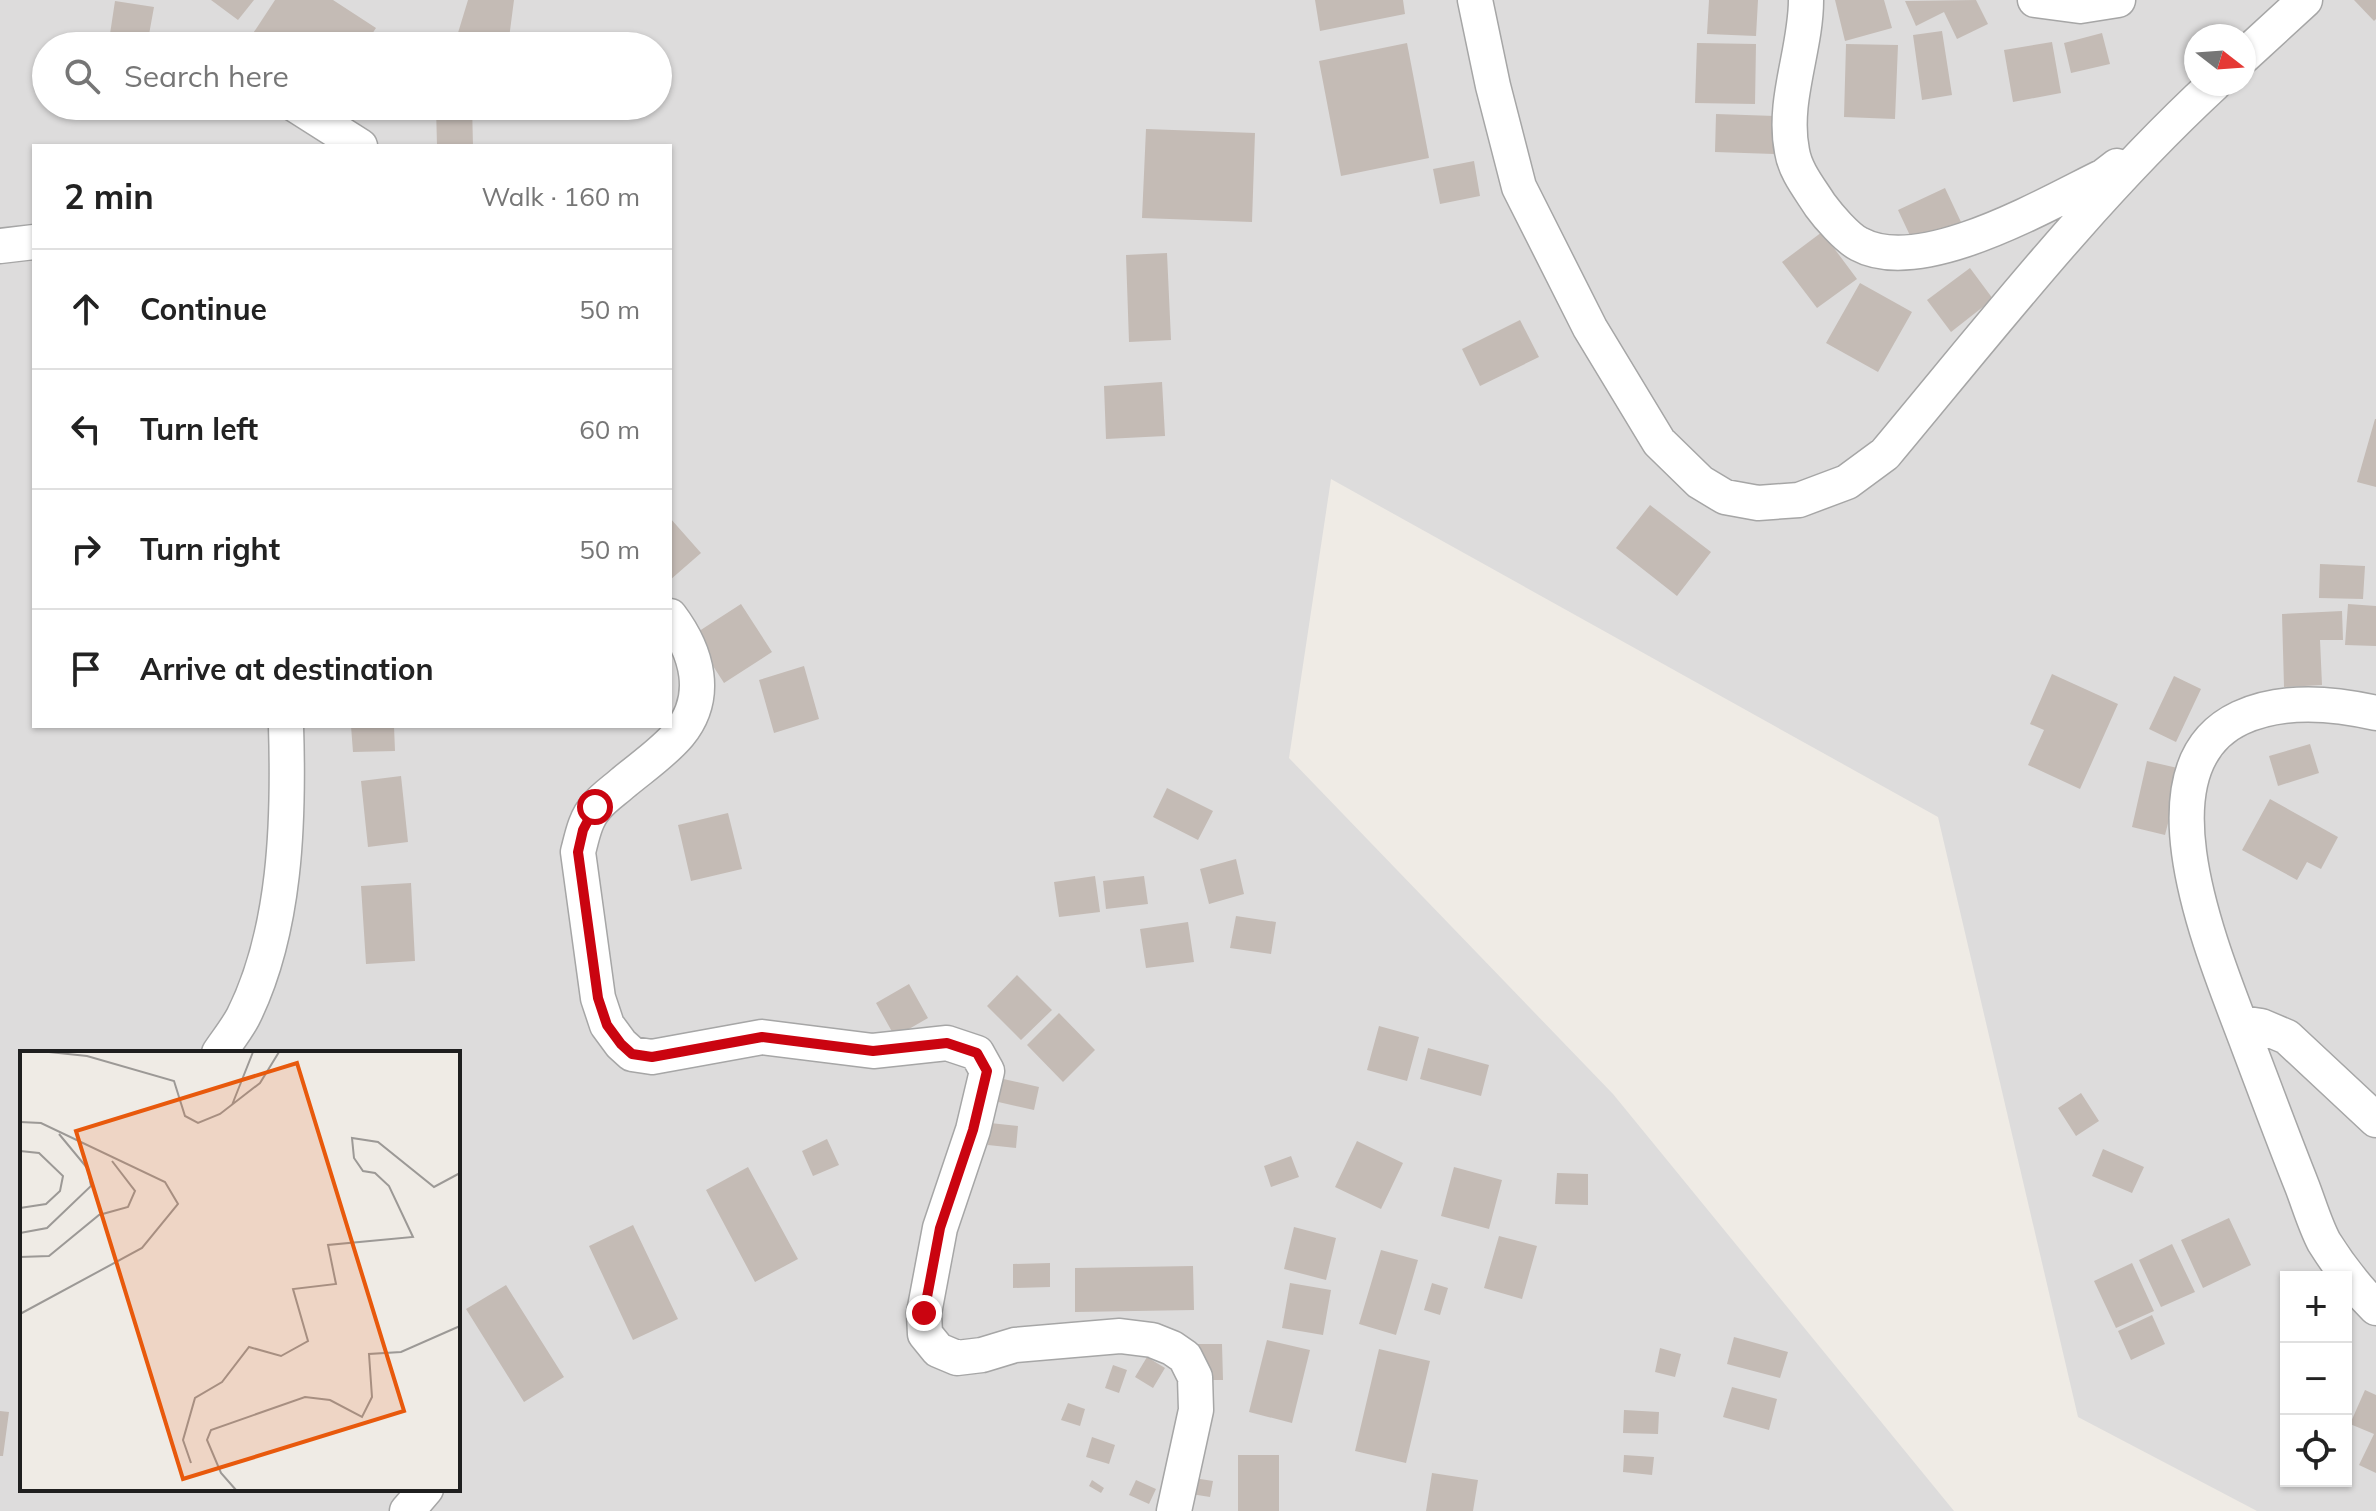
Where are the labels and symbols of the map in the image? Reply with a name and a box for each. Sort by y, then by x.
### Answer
north arrow [2184,24,2256,96]
route start [577,789,613,825]
inset map [20,1051,460,1491]
route end [906,1295,942,1331]

